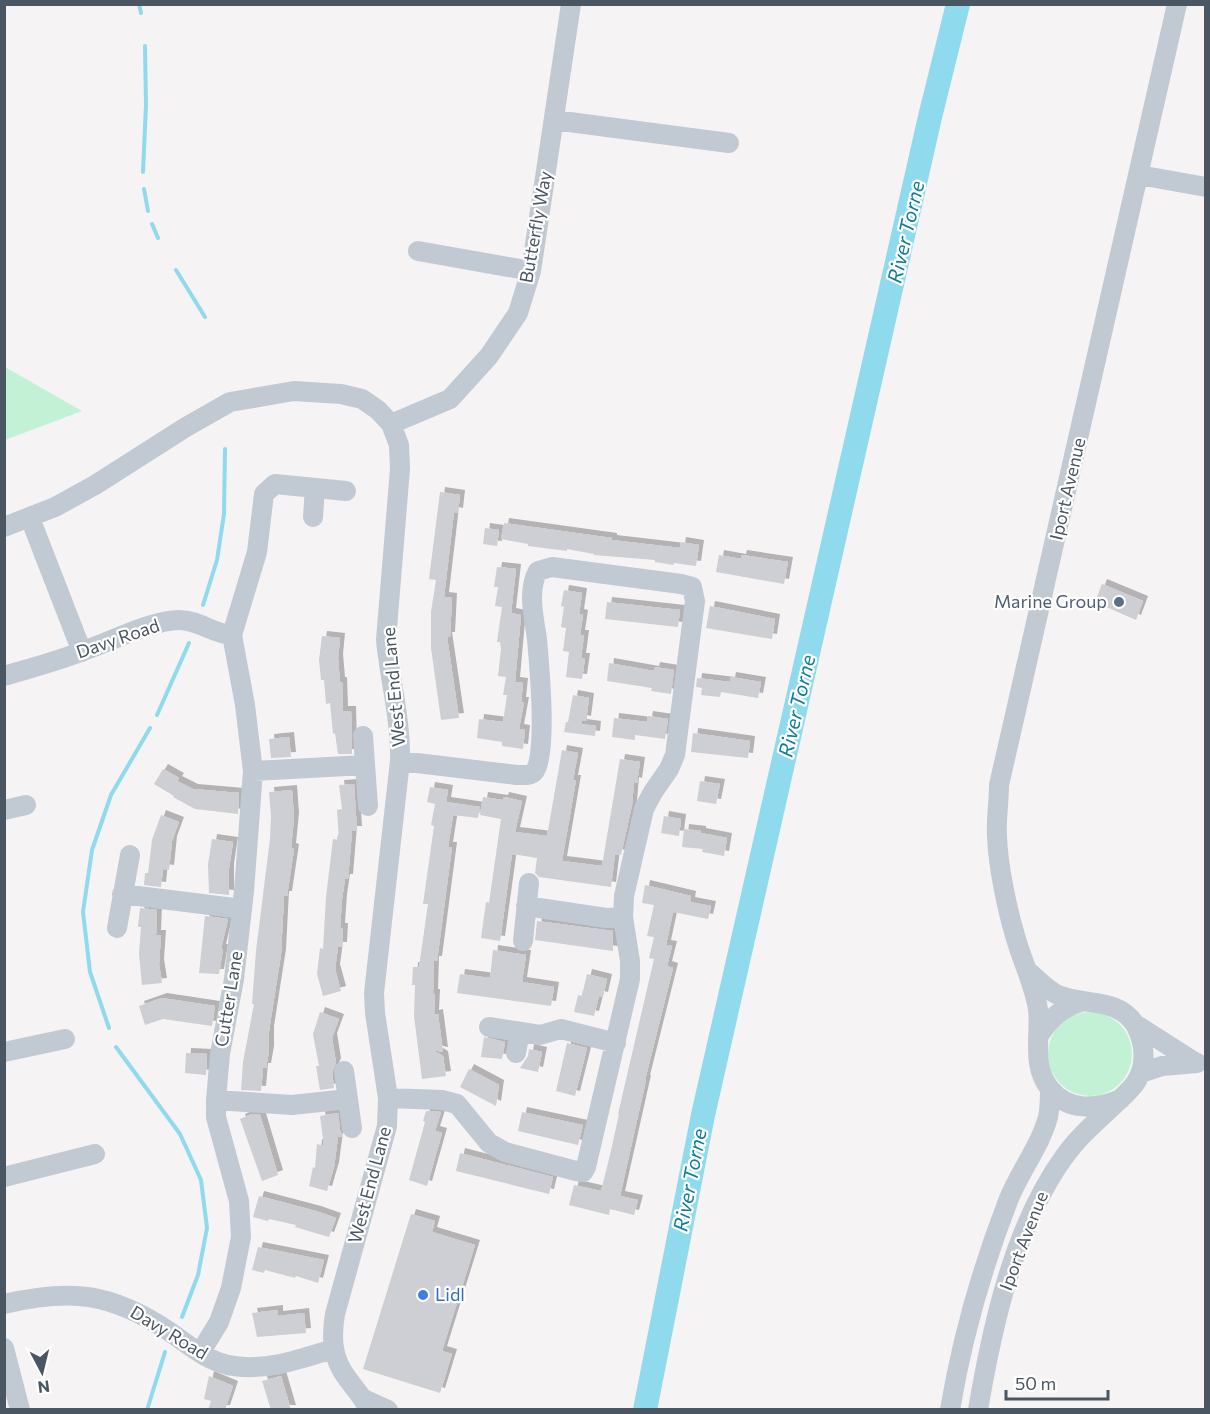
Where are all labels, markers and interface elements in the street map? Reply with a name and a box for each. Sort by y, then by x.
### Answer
street label: Butterfly Way [514,169,556,285]
water label: River Torne [882,178,929,285]
street label: Iport Avenue [1045,435,1089,542]
place label: Marine Group [994,590,1107,612]
marker: Marine Group [1112,595,1126,609]
street label: Davy Road [73,614,162,663]
street label: West End Lane [377,626,409,748]
water label: River Torne [773,652,820,759]
street label: Cutter Lane [210,949,246,1048]
street label: West End Lane [343,1124,395,1246]
water label: River Torne [667,1126,711,1233]
street label: Iport Avenue [994,1188,1052,1293]
place label: Lidl [435,1283,465,1305]
marker: Lidl [416,1288,430,1302]
street label: Davy Road [127,1300,212,1364]
north arrow [12,1342,72,1402]
scale bar [1006,1363,1108,1401]
text: 50 m [1015,1372,1056,1394]
text: N [37,1377,51,1398]

